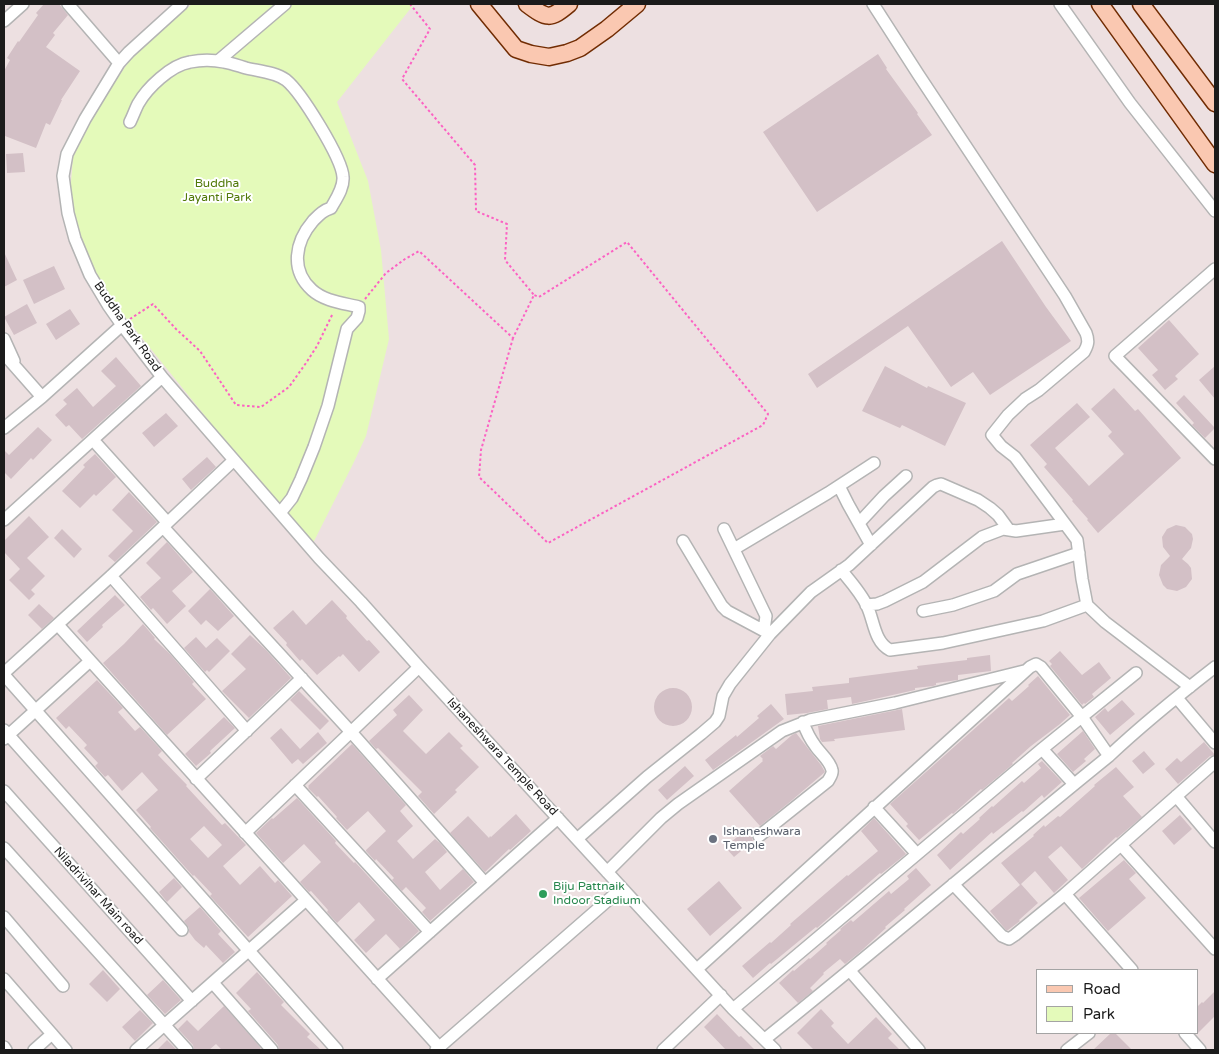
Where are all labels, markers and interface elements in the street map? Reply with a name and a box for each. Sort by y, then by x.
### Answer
park label: Buddha Jayanti Park [183,177,251,205]
street label: Buddha Park Road [90,279,164,375]
street label: Ishaneshwara Temple Road [444,695,560,819]
place label: Ishaneshwara Temple [723,825,801,853]
marker: Ishaneshwara Temple [707,833,719,845]
street label: Niladrivihar Main road [50,844,146,948]
place label: Biju Pattnaik Indoor Stadium [553,880,641,908]
marker: Biju Pattnaik Indoor Stadium [537,888,549,900]
legend [1036,969,1199,1034]
text: Road [1083,980,1121,998]
text: Park [1083,1005,1115,1023]

